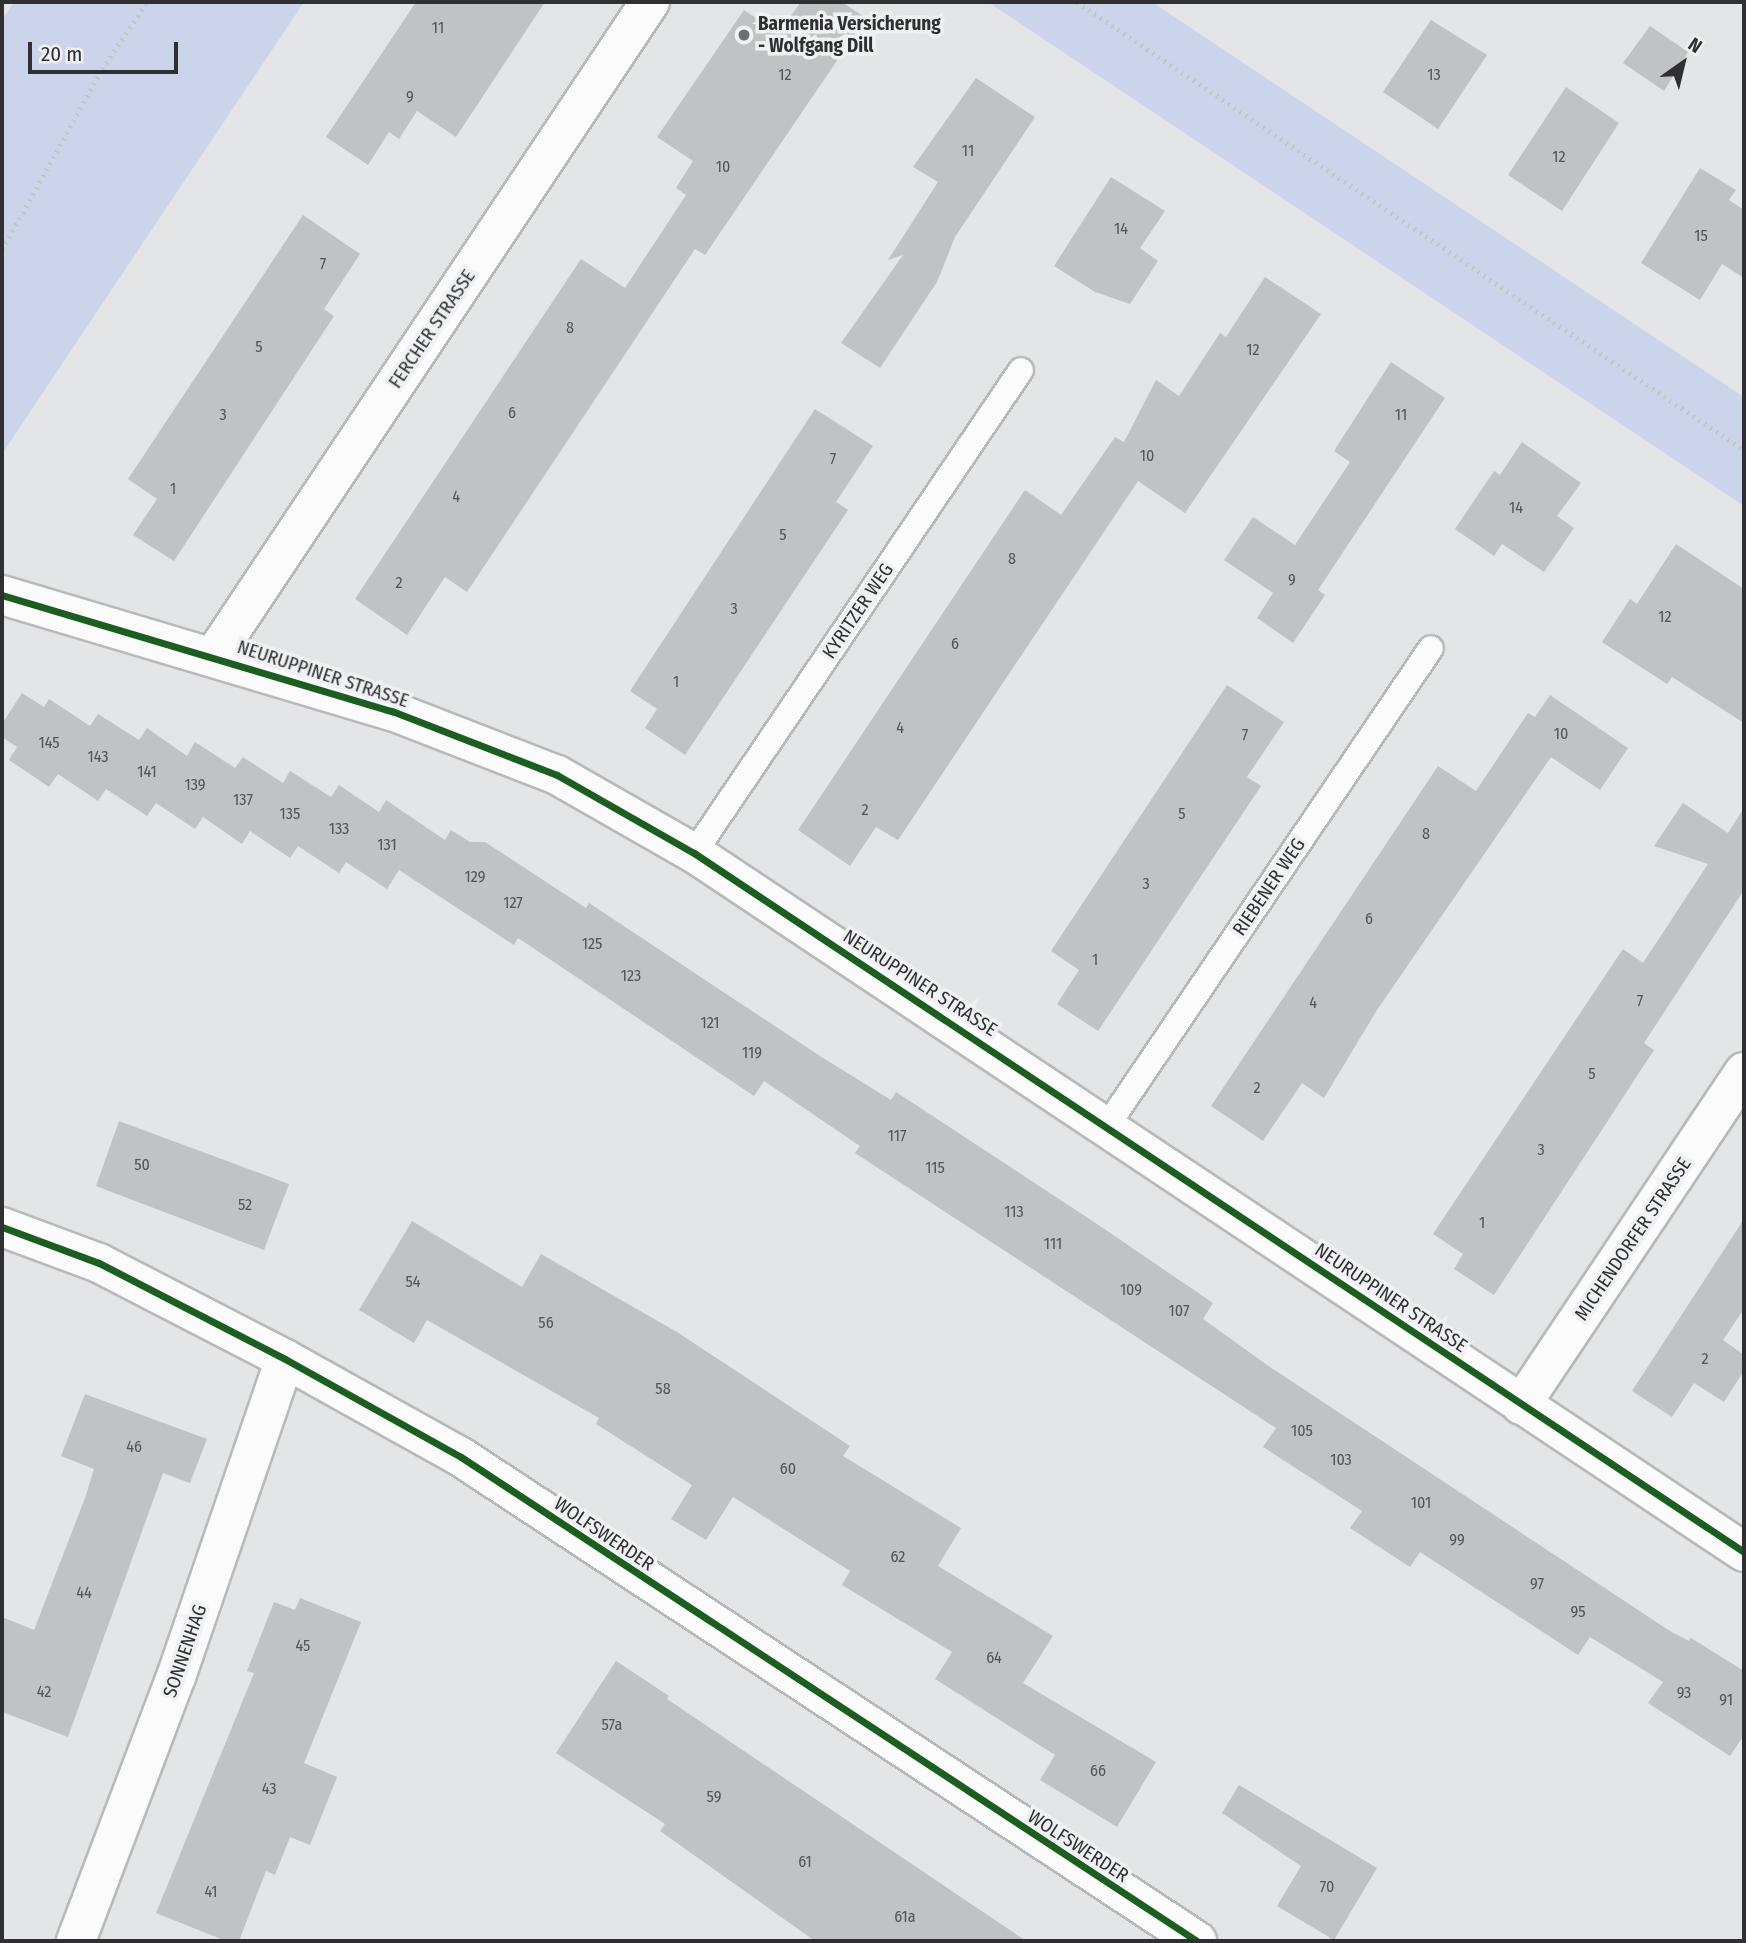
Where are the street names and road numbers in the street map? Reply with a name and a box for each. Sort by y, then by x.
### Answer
street label: FERCHER STRASSE [384,265,480,393]
street label: KYRITZER WEG [818,559,898,663]
street label: NEURUPPINER STRASSE [234,636,412,712]
street label: RIEBENER WEG [1228,834,1310,940]
street label: NEURUPPINER STRASSE [839,925,1001,1041]
street label: MICHENDORFER STRASSE [1570,1153,1696,1325]
street label: NEURUPPINER STRASSE [1311,1239,1471,1357]
street label: WOLFSWERDER [550,1492,658,1576]
street label: SONNENHAG [158,1601,212,1701]
street label: WOLFSWERDER [1023,1805,1133,1887]

